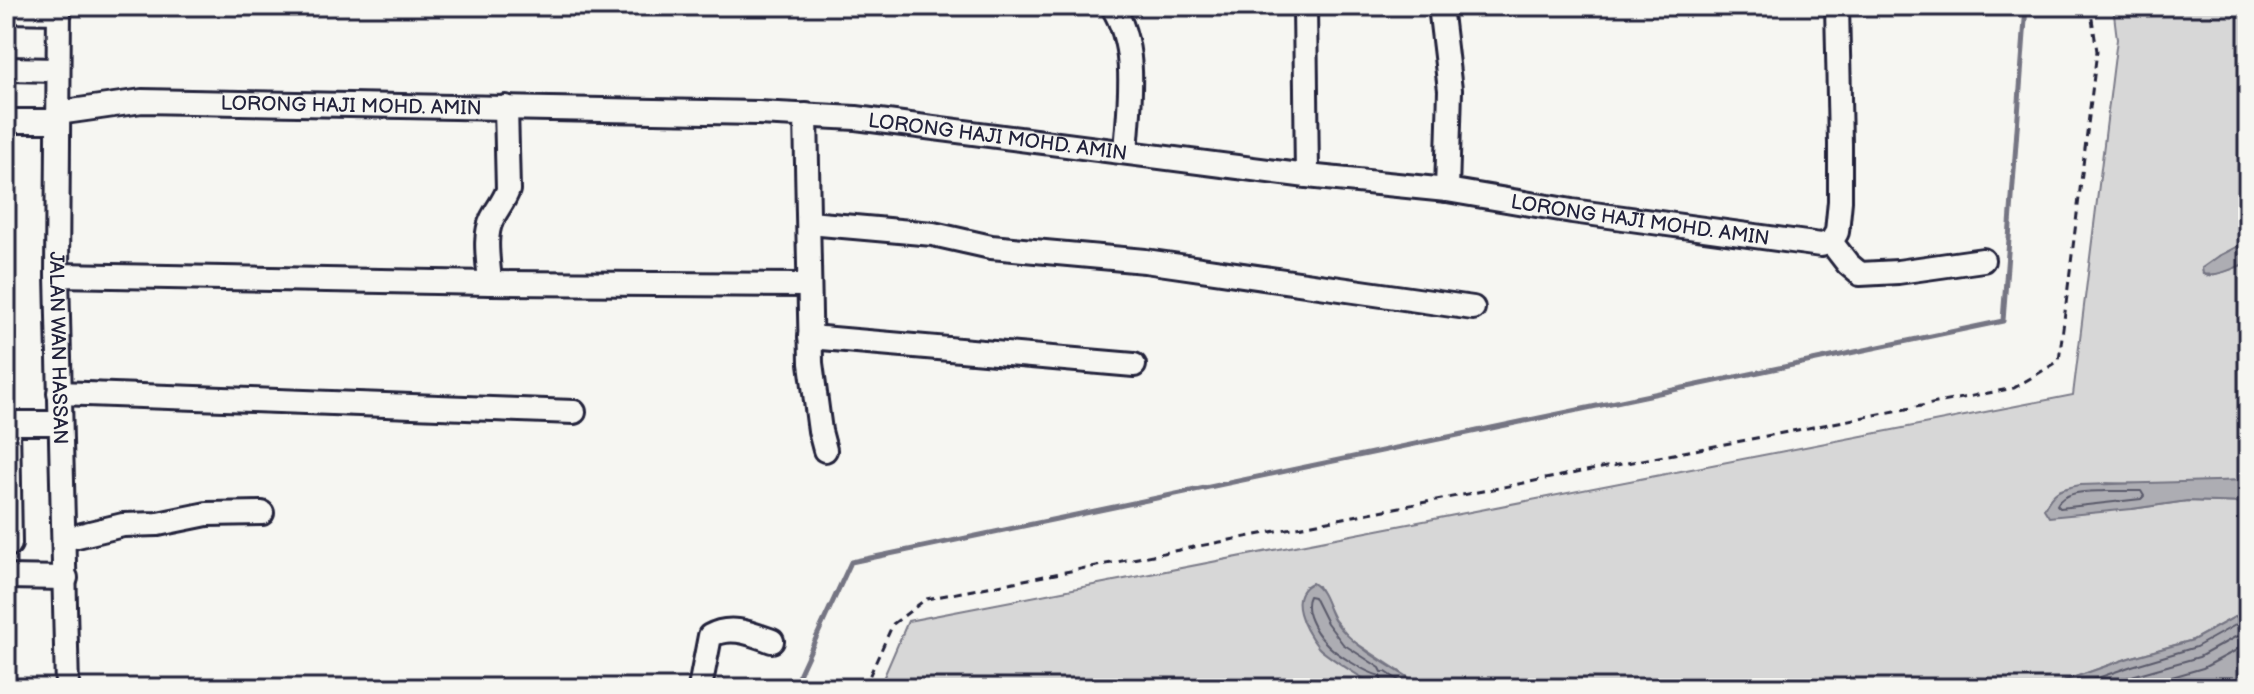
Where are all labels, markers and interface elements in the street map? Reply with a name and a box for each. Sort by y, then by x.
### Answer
street label: LORONG HAJI MOHD. AMIN [220,92,482,121]
street label: LORONG HAJI MOHD. AMIN [867,109,1129,166]
street label: LORONG HAJI MOHD. AMIN [1509,190,1771,251]
street label: JALAN WAN HASSAN [44,251,72,445]

